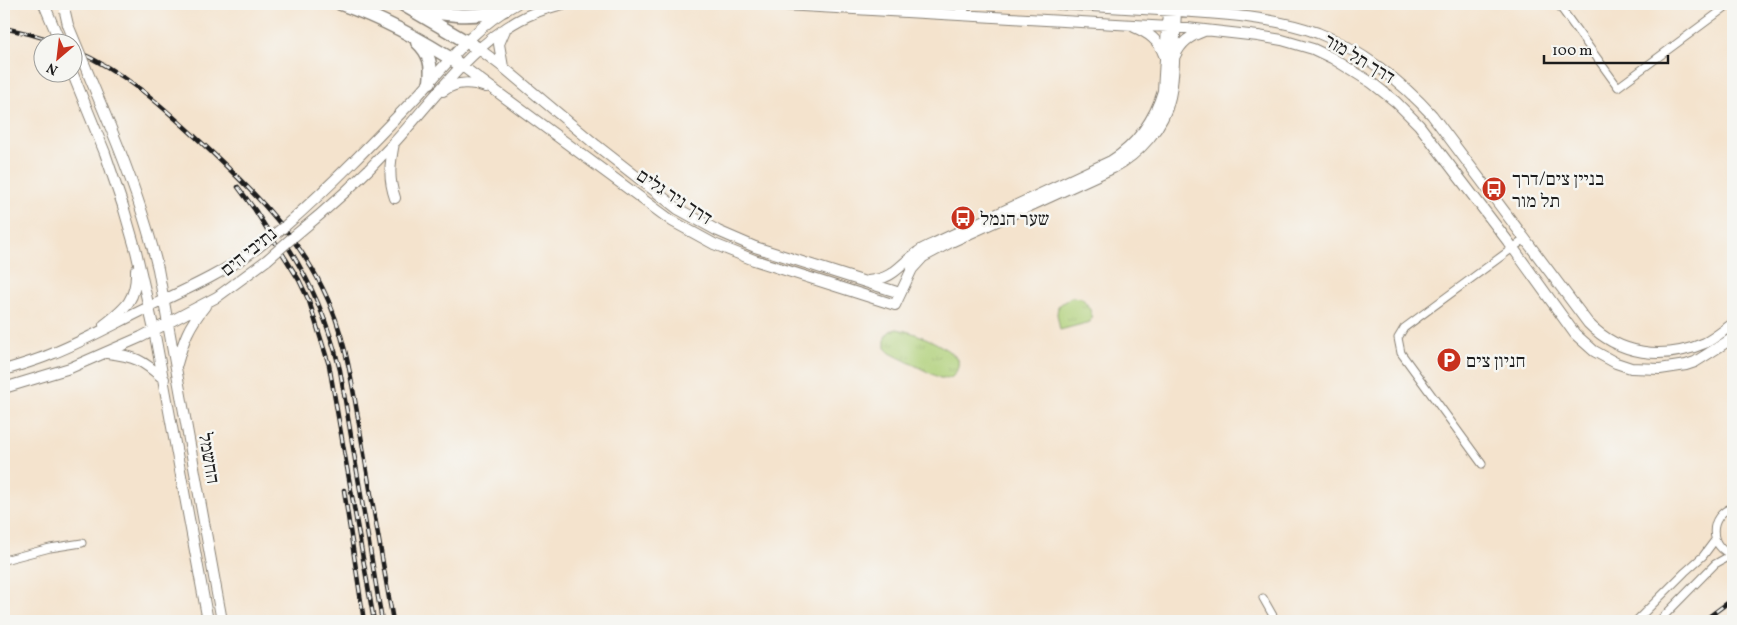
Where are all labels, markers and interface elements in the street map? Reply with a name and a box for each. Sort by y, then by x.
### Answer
street label: דרך תל מור [1319,28,1399,91]
north arrow [32,32,82,82]
scale bar [1544,32,1668,64]
text: 100 m [1552,41,1592,62]
text: N [44,57,62,79]
street label: דרך ניר גלים [631,163,717,232]
place label: בניין צים/דרך תל מור [1512,167,1604,215]
bus stop icon: בניין צים/דרך תל מור [1481,176,1507,202]
bus stop icon: שער הנמל [950,205,976,231]
place label: שער הנמל [980,207,1049,233]
street label: נתיבי הים [216,222,283,283]
parking icon: חניון צים [1436,347,1462,373]
place label: חניון צים [1466,349,1526,375]
street label: החשמל [191,431,225,486]

